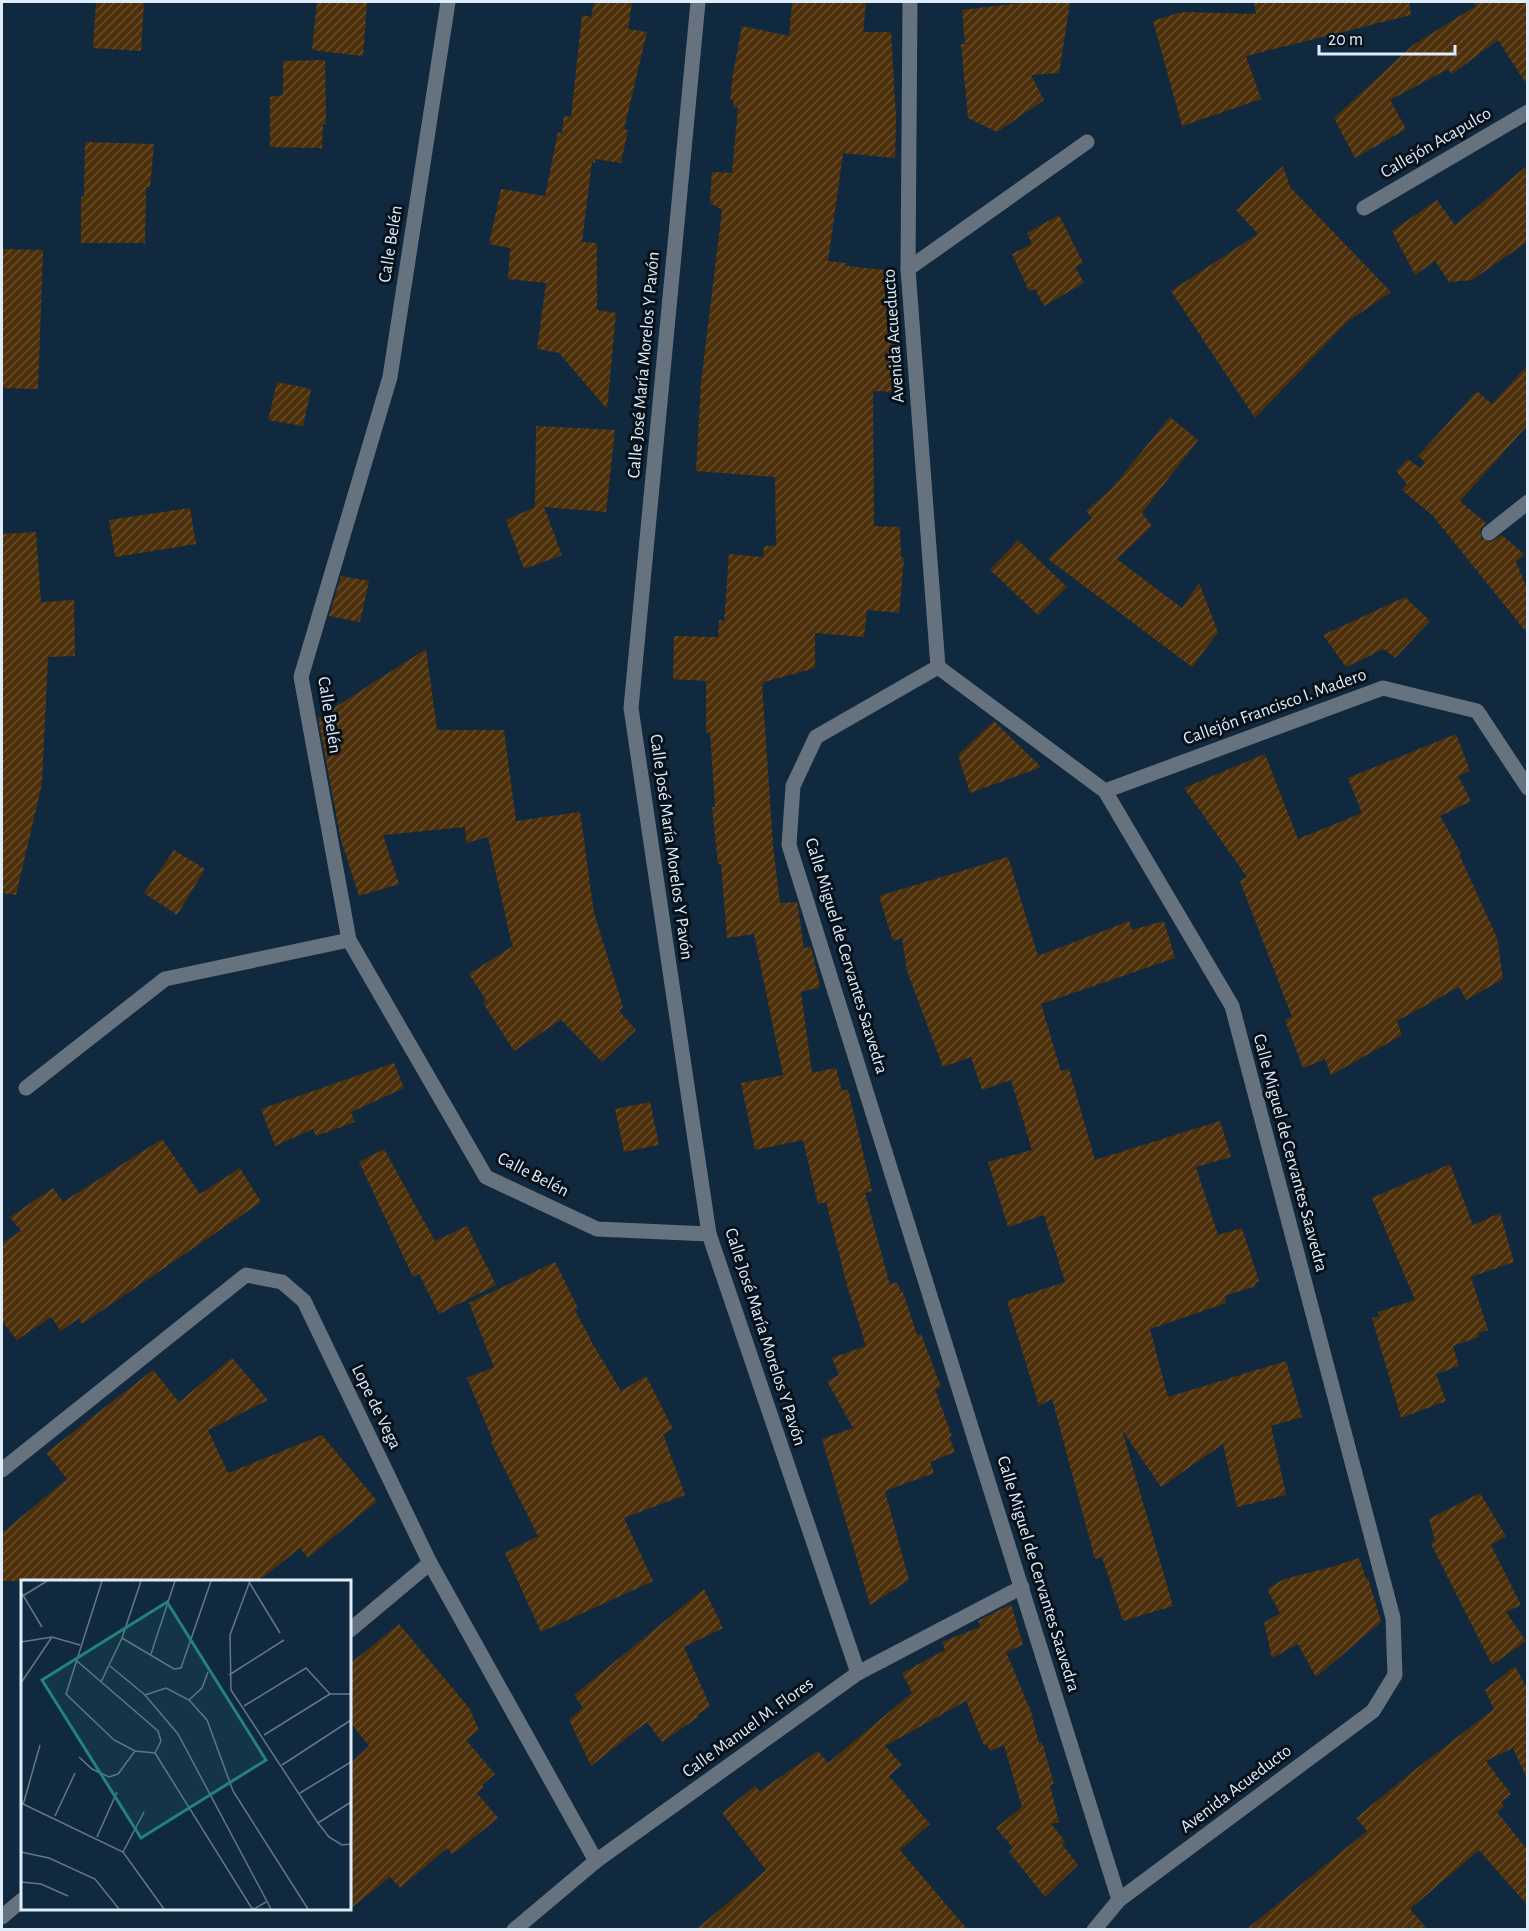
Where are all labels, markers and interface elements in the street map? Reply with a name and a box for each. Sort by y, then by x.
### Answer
scale bar [1319,18,1456,56]
text: 20 m [1328,31,1363,49]
street label: Callejón Acapulco [1378,104,1494,182]
street label: Calle Belén [376,204,406,284]
street label: Calle José María Morelos Y Pavón [625,251,663,479]
street label: Avenida Acueducto [880,268,908,404]
street label: Callejón Francisco I. Madero [1181,665,1369,749]
street label: Calle Belén [314,675,344,755]
street label: Calle José María Morelos Y Pavón [646,733,696,961]
street label: Calle Miguel de Cervantes Saavedra [801,836,891,1076]
street label: Calle Miguel de Cervantes Saavedra [1250,1032,1330,1274]
street label: Calle Belén [494,1149,572,1201]
street label: Calle José María Morelos Y Pavón [721,1226,809,1448]
street label: Lope de Vega [348,1362,404,1452]
street label: Calle Miguel de Cervantes Saavedra [993,1454,1083,1694]
inset map [21,1580,351,1910]
street label: Calle Manuel M. Flores [679,1675,817,1781]
street label: Avenida Acueducto [1177,1741,1295,1837]

